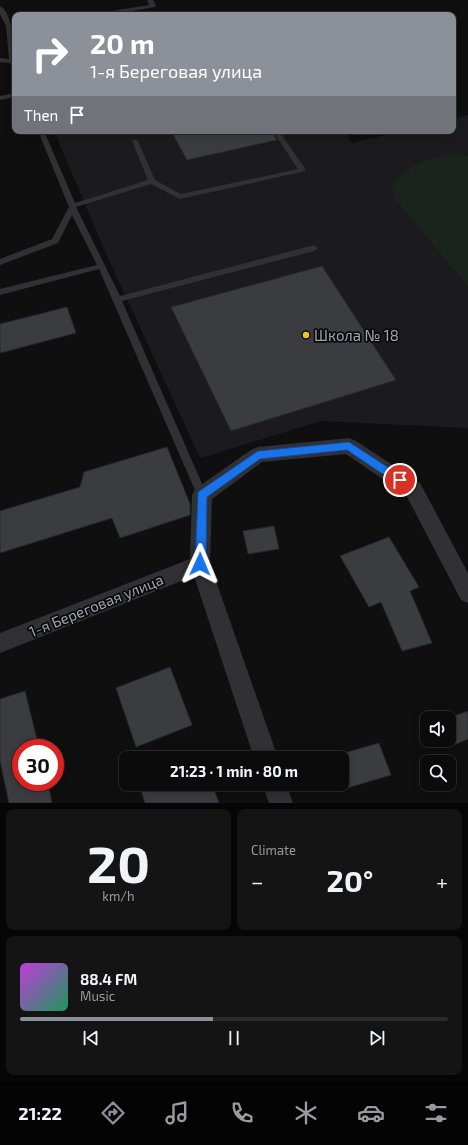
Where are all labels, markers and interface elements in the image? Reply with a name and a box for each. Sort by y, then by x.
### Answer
text: 20 m [90,26,155,60]
icon: right [24,28,76,80]
text: 1-я Береговая улица [90,60,262,82]
icon: arrive [66,104,88,126]
text: Then [24,106,58,124]
place label: Школа № 18 [314,326,399,344]
marker: Школа № 18 [301,330,311,340]
pin [383,463,417,497]
icon: arrive [389,469,411,491]
position arrow [179,543,221,585]
street label: 1-я Береговая улица [26,570,166,641]
map controls [420,711,456,791]
button: sound [420,711,456,747]
speed limit sign: 30 [12,739,64,791]
button: search [420,755,456,791]
text: 21:23 · 1 min · 80 m [170,762,298,780]
text: 20 [87,831,150,893]
text: Climate [251,842,296,858]
text: 20° [327,862,373,898]
text: − [251,868,264,894]
text: + [436,868,448,894]
text: km/h [102,888,135,904]
text: 88.4 FM [80,970,137,988]
text: Music [80,988,115,1004]
icon: previous [80,1027,102,1049]
icon: pause [223,1027,245,1049]
icon: next [366,1027,388,1049]
icon: directions [99,1099,127,1127]
icon: music [163,1099,191,1127]
icon: phone [228,1099,256,1127]
icon: climate [292,1099,320,1127]
icon: car [357,1099,385,1127]
icon: filters [422,1099,450,1127]
text: 21:22 [18,1102,62,1124]

